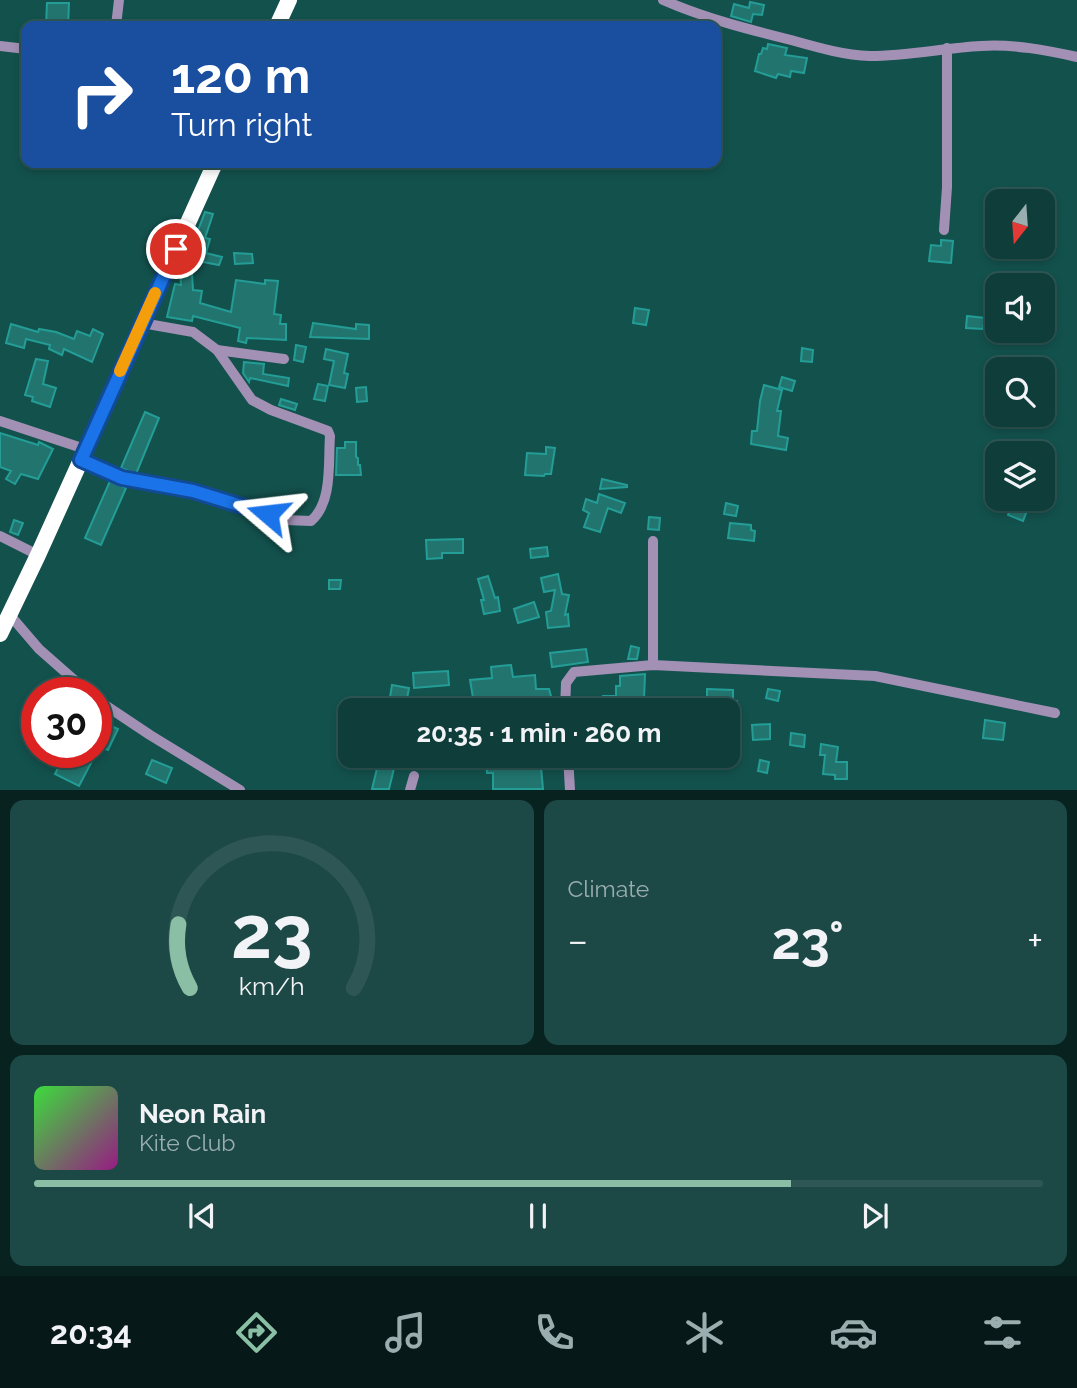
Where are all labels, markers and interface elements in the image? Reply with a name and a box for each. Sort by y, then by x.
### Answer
text: 120 m [171,47,310,104]
icon: right [56,49,147,140]
text: Turn right [171,106,312,143]
north arrow [985,189,1055,259]
map controls [985,189,1055,511]
pin [146,219,206,279]
icon: arrive [157,230,195,268]
button: sound [985,273,1055,343]
button: search [985,357,1055,427]
button: layers [985,441,1055,511]
position arrow [231,477,305,551]
speed limit sign: 30 [21,677,112,768]
text: 20:35 · 1 min · 260 m [416,718,662,748]
text: Climate [568,875,649,902]
text: 23 [231,891,313,976]
text: 23° [771,910,844,971]
text: − [568,918,588,963]
text: + [1027,918,1043,963]
text: km/h [239,971,305,1001]
text: Neon Rain [139,1099,266,1129]
text: Kite Club [139,1129,236,1156]
icon: previous [183,1197,221,1235]
icon: pause [519,1197,557,1235]
icon: next [856,1197,894,1235]
icon: directions [232,1308,281,1357]
icon: music [381,1308,430,1357]
icon: phone [530,1308,579,1357]
icon: climate [680,1308,729,1357]
icon: car [829,1308,878,1357]
icon: filters [978,1308,1027,1357]
text: 20:34 [50,1314,132,1351]

